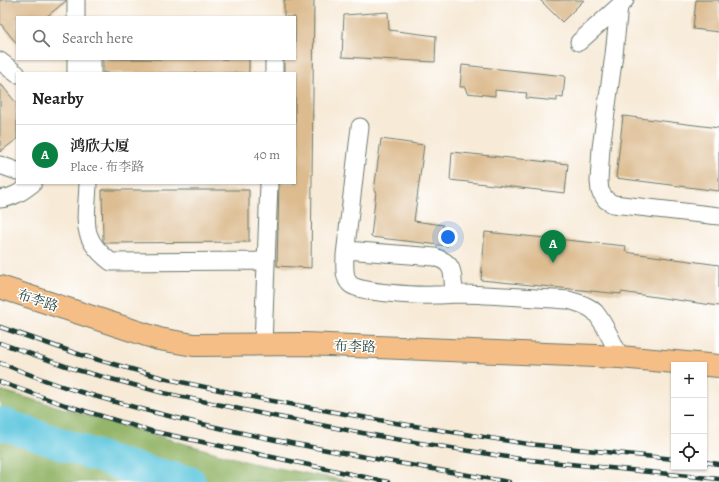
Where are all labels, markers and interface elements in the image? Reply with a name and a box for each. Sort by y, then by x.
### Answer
search box [16,16,296,60]
icon: search [30,27,52,49]
text: Search here [62,28,133,48]
text: Nearby [32,87,83,110]
text: 鸿欣大厦 [70,136,130,156]
text: A [41,146,49,163]
text: 40 m [254,146,280,163]
text: Place · 布李路 [70,158,144,175]
your location [438,227,458,247]
pin: A [540,230,566,263]
street label: 布李路 [15,285,61,316]
street label: 布李路 [334,336,376,357]
map controls [671,362,707,470]
button: + [671,362,707,398]
button: − [671,398,707,434]
button: locate [671,434,707,470]

